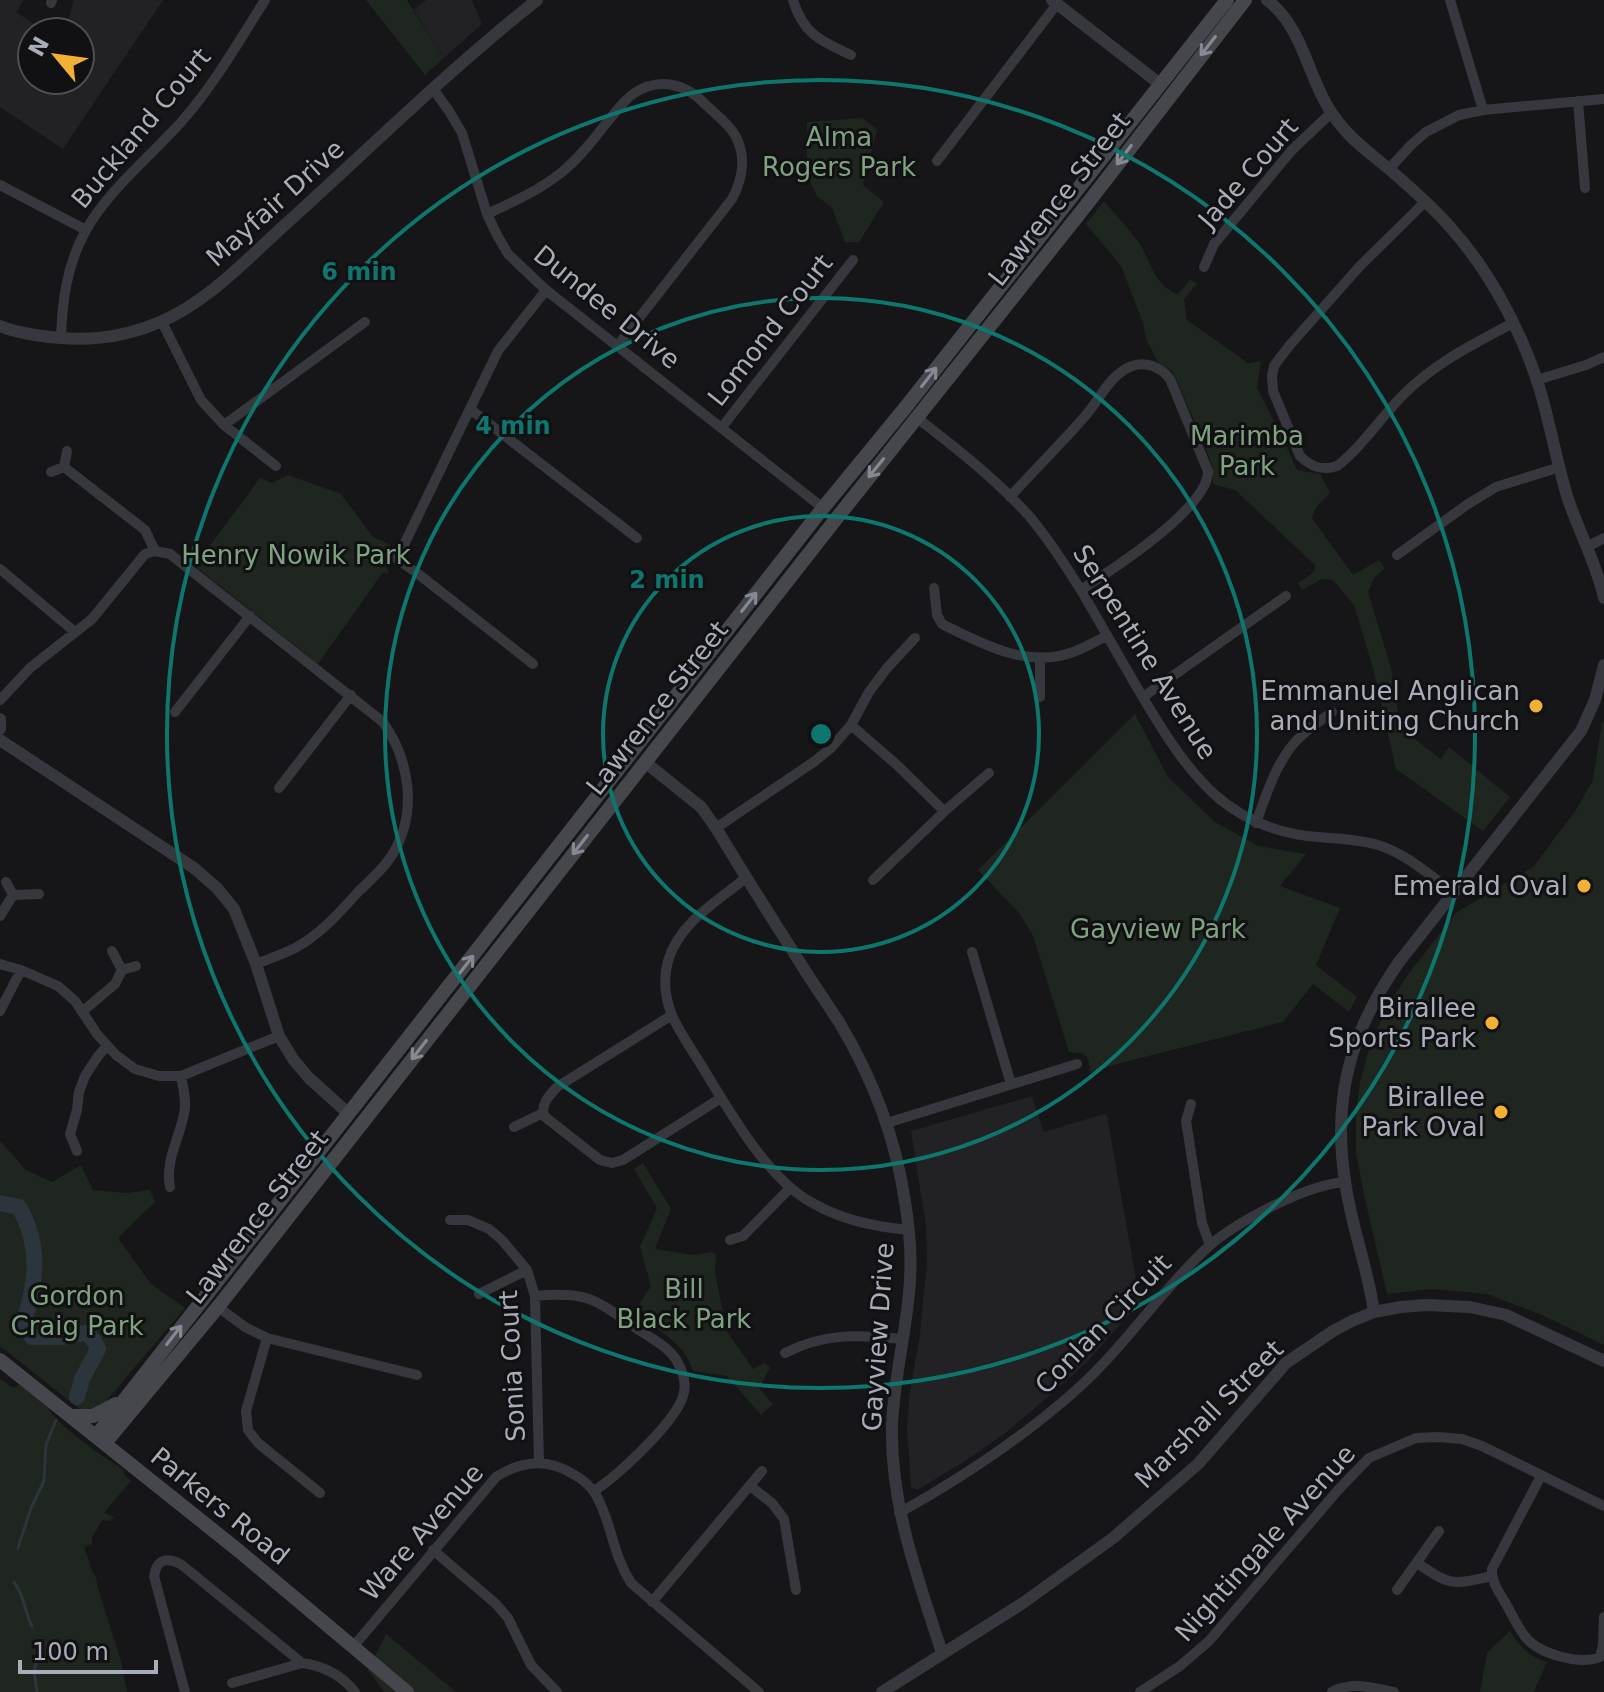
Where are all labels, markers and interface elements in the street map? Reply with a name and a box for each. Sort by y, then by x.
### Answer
north arrow [16,16,96,96]
text: N [24,32,54,61]
one-way arrow [1200,35,1217,56]
street label: Buckland Court [65,42,217,214]
street label: Lawrence Street [982,106,1136,292]
street label: Jade Court [1191,112,1304,236]
park label: Alma Rogers Park [762,122,916,182]
street label: Mayfair Drive [200,134,350,272]
one-way arrow [1116,144,1133,165]
street label: Dundee Drive [528,239,686,375]
street label: Lomond Court [702,248,838,412]
text: 6 min [321,258,397,286]
one-way arrow [920,367,938,388]
text: 4 min [475,412,551,440]
park label: Marimba Park [1190,421,1304,481]
one-way arrow [867,457,885,478]
street label: Serpentine Avenue [1067,539,1223,765]
park label: Henry Nowik Park [181,540,411,570]
text: 2 min [629,566,705,594]
one-way arrow [741,592,758,613]
street label: Lawrence Street [580,615,734,801]
place label: Emmanuel Anglican and Uniting Church [1261,676,1520,736]
marker: Emmanuel Anglican and Uniting Church [1527,697,1545,715]
centre of rings [807,720,835,748]
one-way arrow [571,834,588,855]
place label: Emerald Oval [1393,871,1568,901]
marker: Emerald Oval [1575,877,1593,895]
park label: Gayview Park [1070,914,1246,944]
one-way arrow [458,955,475,976]
place label: Birallee Sports Park [1328,993,1476,1053]
marker: Birallee Sports Park [1483,1014,1501,1032]
one-way arrow [411,1039,428,1060]
place label: Birallee Park Oval [1362,1082,1485,1142]
marker: Birallee Park Oval [1492,1103,1510,1121]
street label: Lawrence Street [180,1124,334,1310]
street label: Gayview Drive [856,1242,900,1432]
street label: Conlan Circuit [1029,1248,1177,1400]
park label: Bill Black Park [617,1274,751,1334]
park label: Gordon Craig Park [11,1281,143,1341]
street label: Sonia Court [493,1289,531,1443]
one-way arrow [166,1325,183,1346]
street label: Marshall Street [1129,1334,1289,1494]
street label: Nightingale Avenue [1169,1439,1361,1647]
street label: Parkers Road [145,1441,295,1571]
street label: Ware Avenue [355,1458,489,1606]
scale bar [20,1624,156,1674]
text: 100 m [32,1638,109,1666]

